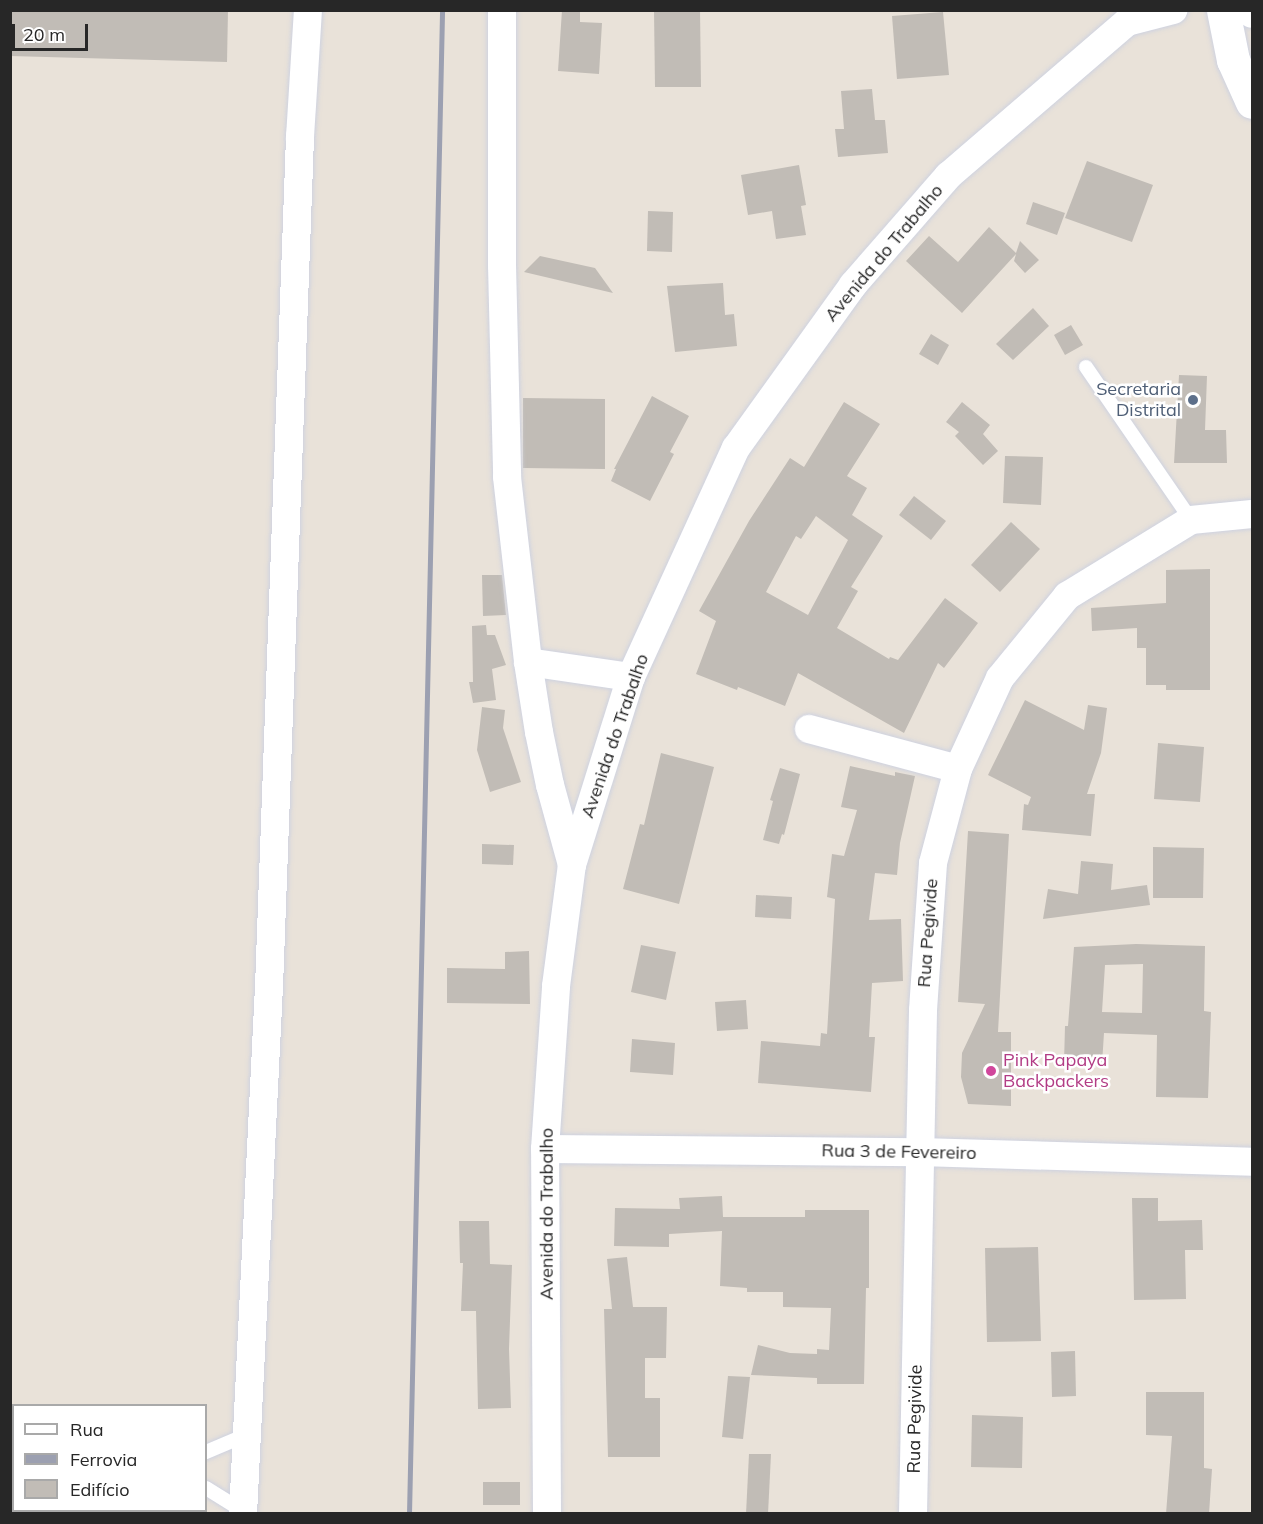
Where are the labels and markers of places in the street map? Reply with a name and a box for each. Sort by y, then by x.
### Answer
place label: Secretaria Distrital [1096,379,1181,422]
marker: Secretaria Distrital [1186,393,1200,407]
place label: Pink Papaya Backpackers [1003,1050,1109,1092]
marker: Pink Papaya Backpackers [984,1064,998,1078]

